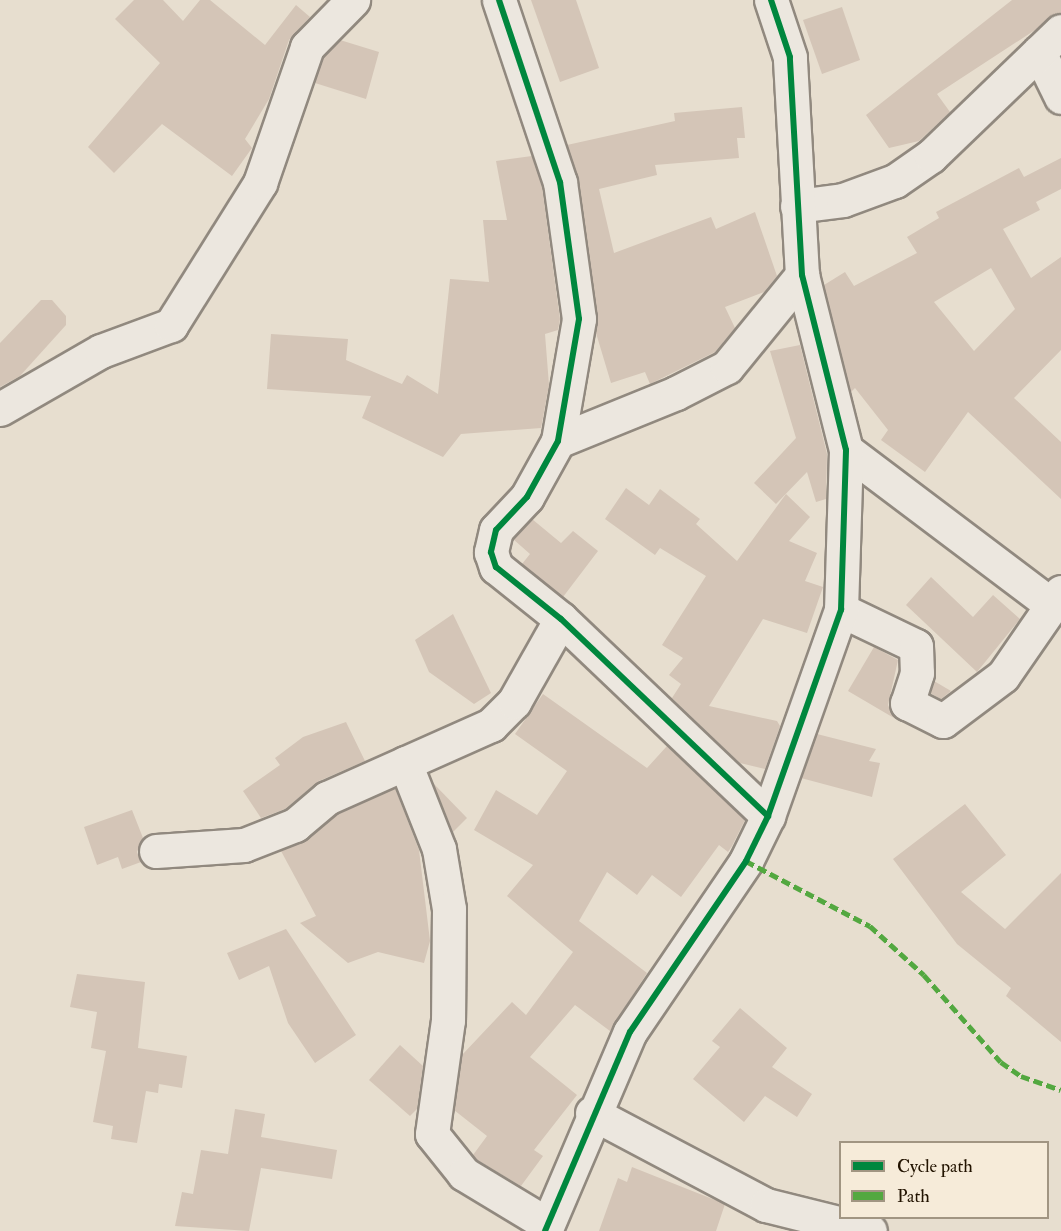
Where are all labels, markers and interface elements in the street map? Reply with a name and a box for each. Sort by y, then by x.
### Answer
legend [839,1141,1049,1219]
text: Cycle path [897,1155,973,1178]
text: Path [897,1185,930,1208]

